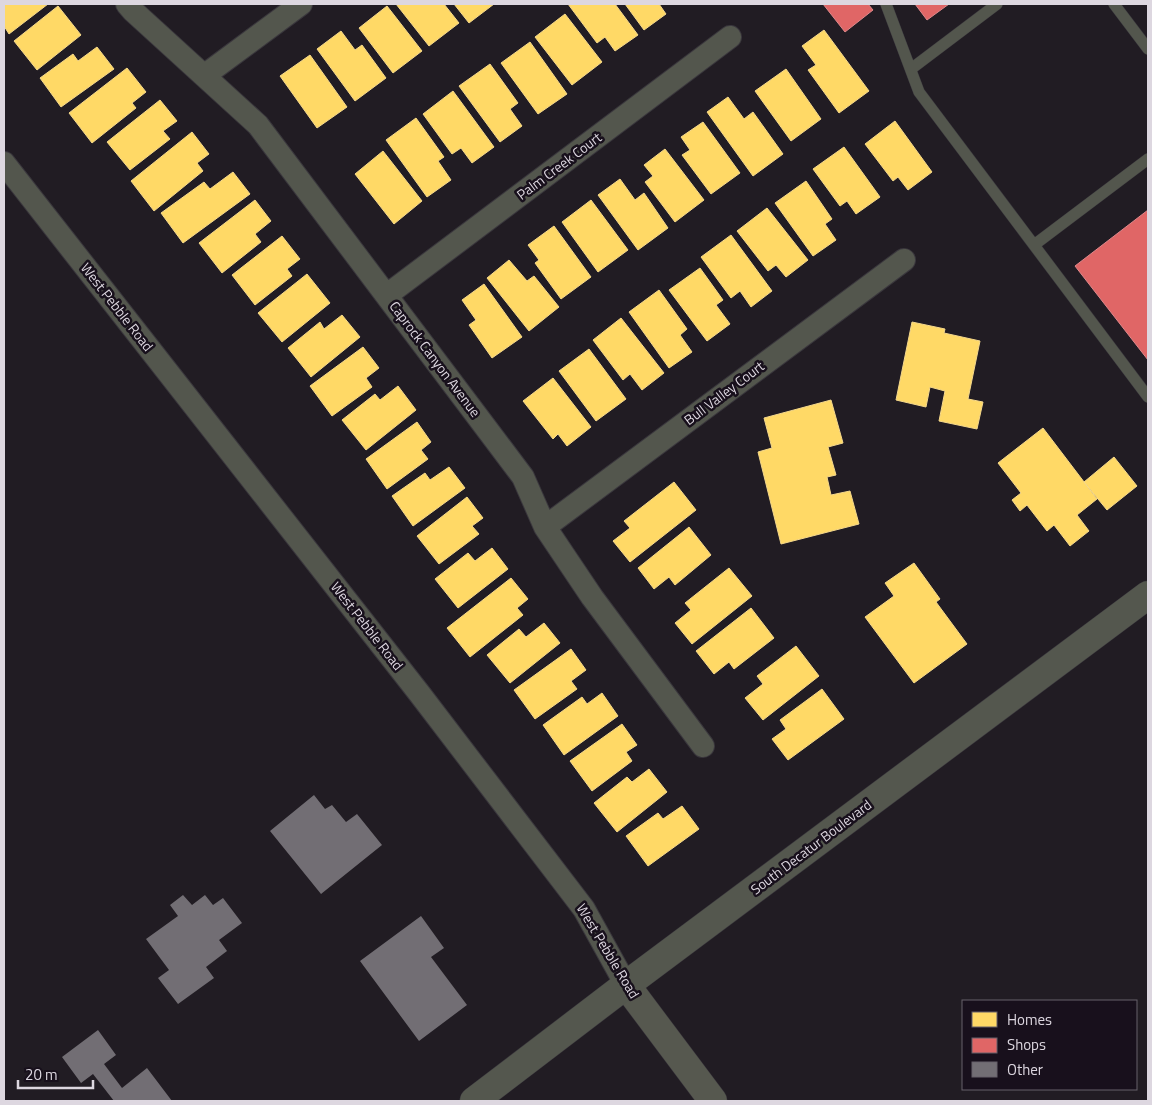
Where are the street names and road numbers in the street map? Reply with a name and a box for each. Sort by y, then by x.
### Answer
street label: Palm Creek Court [512,127,606,205]
street label: West Pebble Road [76,258,159,355]
street label: Caprock Canyon Avenue [385,296,486,421]
street label: Bull Valley Court [679,355,768,430]
street label: West Pebble Road [326,577,409,674]
street label: South Decatur Boulevard [746,794,876,899]
street label: West Pebble Road [572,899,645,1002]

